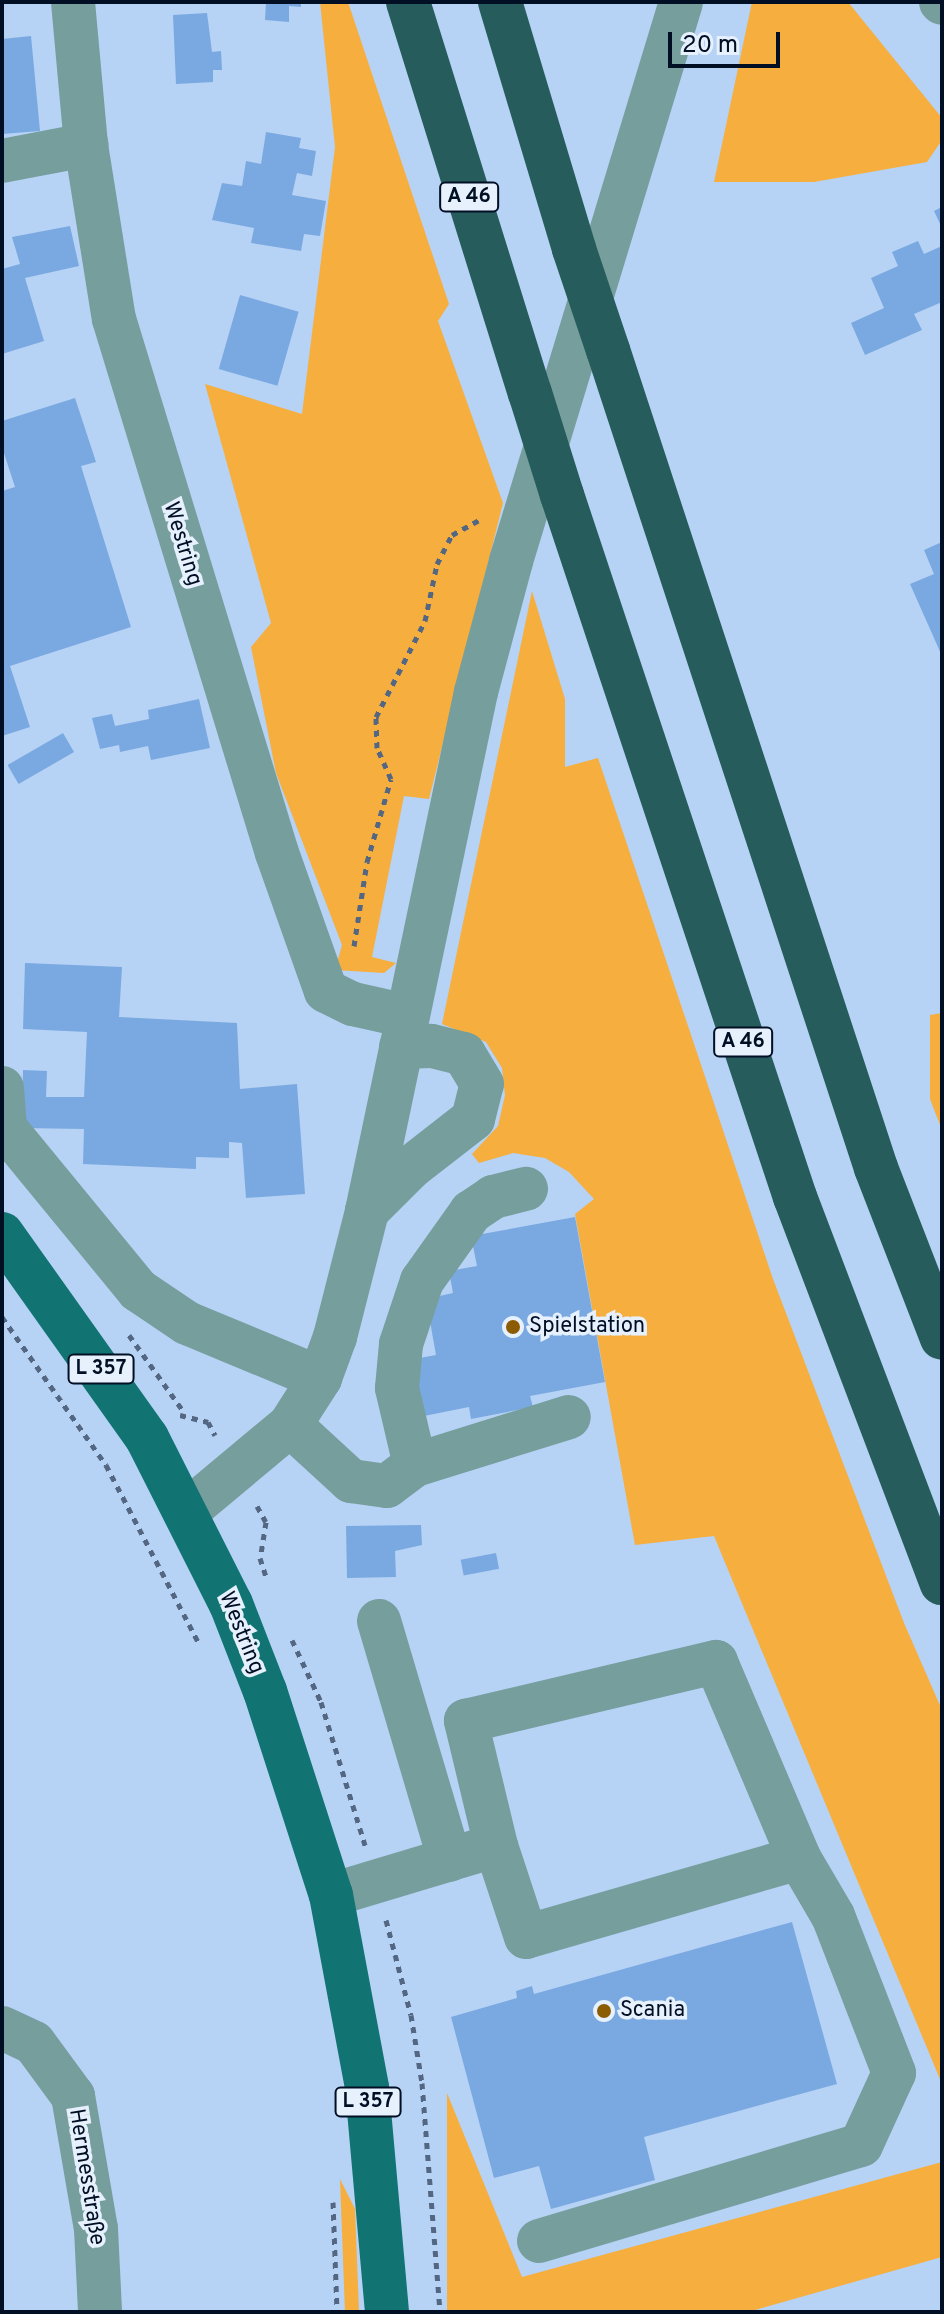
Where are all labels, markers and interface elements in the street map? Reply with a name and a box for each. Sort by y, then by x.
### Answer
scale bar [672,16,784,66]
text: 20 m [682,31,738,61]
road number: A 46 [437,181,501,213]
street label: Westring [157,499,207,589]
road number: A 46 [711,1026,775,1058]
place label: Spielstation [529,1314,645,1340]
marker: Spielstation [504,1318,522,1336]
road number: L 357 [67,1353,135,1385]
street label: Westring [213,1588,269,1678]
place label: Scania [620,1998,685,2024]
marker: Scania [595,2002,613,2020]
road number: L 357 [334,2086,402,2118]
street label: Hermesstraße [62,2107,110,2247]

